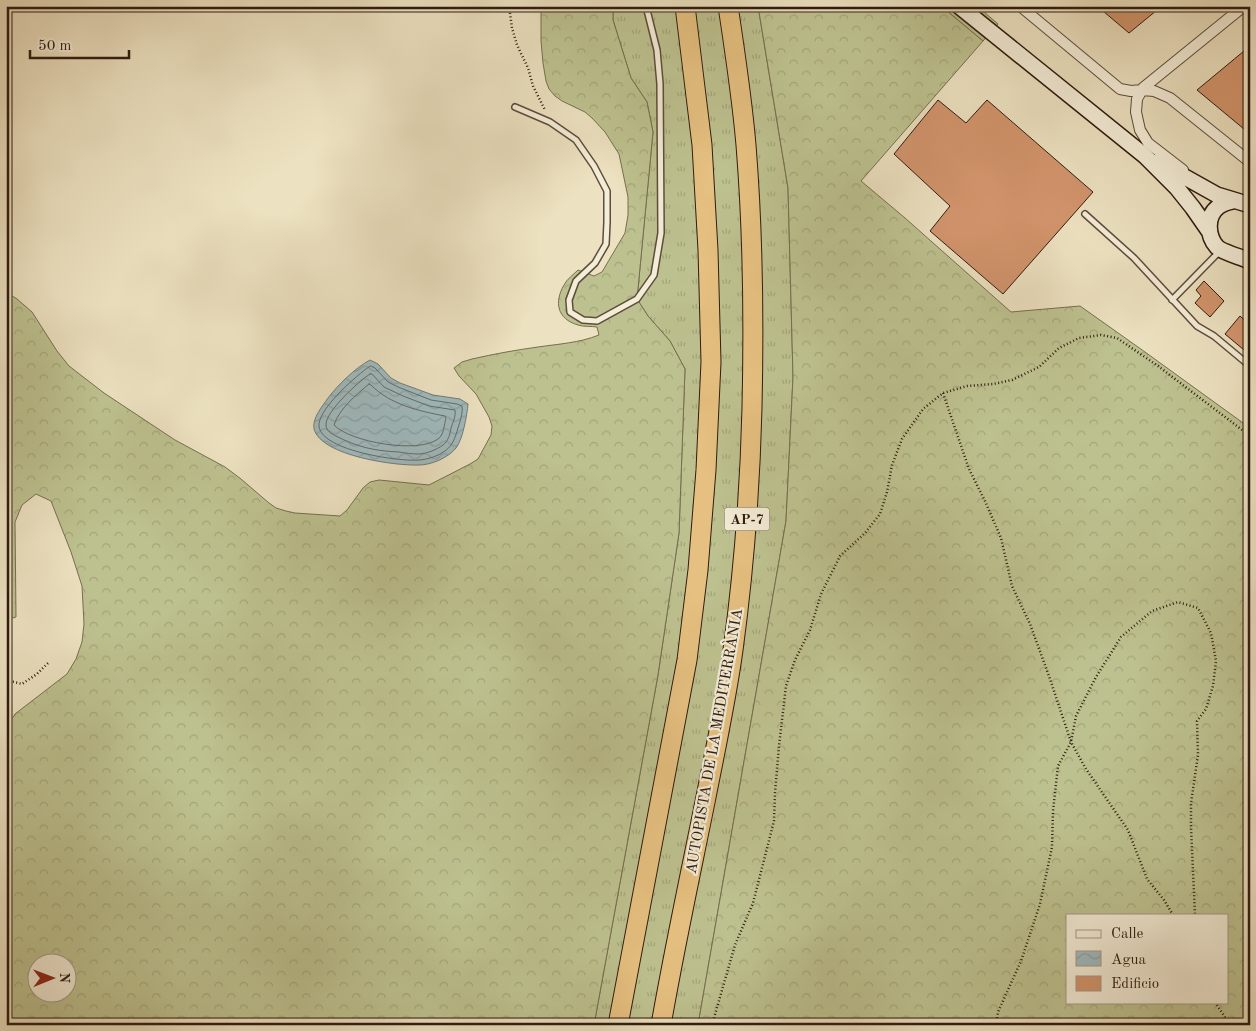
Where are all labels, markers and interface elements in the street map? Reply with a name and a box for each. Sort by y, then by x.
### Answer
scale bar [30,28,129,60]
text: 50 m [38,39,72,54]
road number: AP-7 [724,508,770,530]
street label: AUTOPISTA DE LA MEDITERRÀNIA [682,606,746,875]
legend [1066,914,1228,1004]
text: Calle [1111,927,1144,942]
text: Agua [1111,953,1147,968]
north arrow [28,954,78,1004]
text: N [57,972,71,984]
text: Edificio [1111,977,1159,992]

